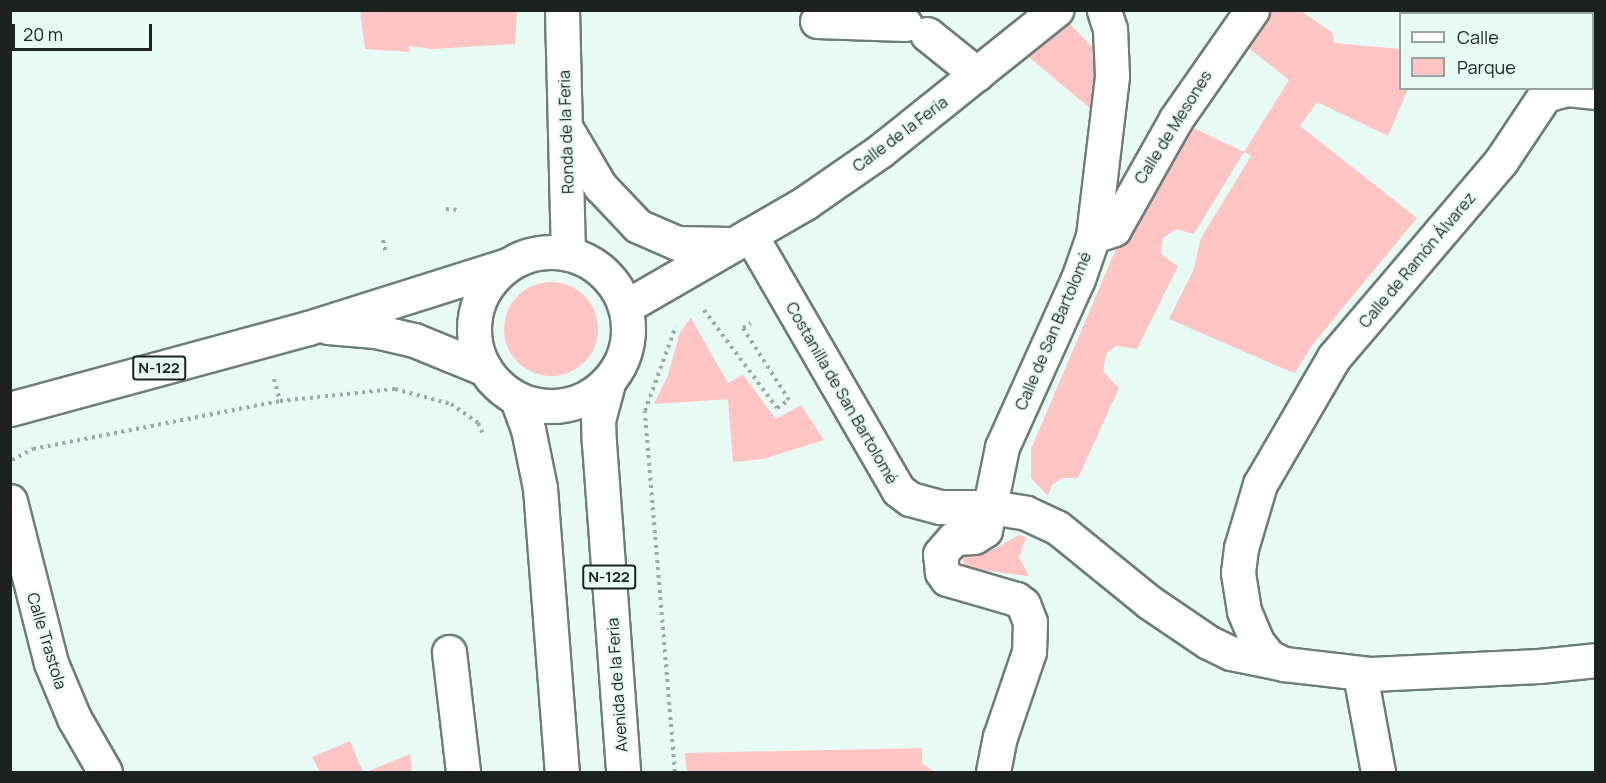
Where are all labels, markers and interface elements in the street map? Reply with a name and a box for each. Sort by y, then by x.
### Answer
scale bar [15,12,154,50]
legend [1399,12,1594,90]
text: 20 m [23,22,63,46]
text: Calle [1457,25,1499,49]
text: Parque [1457,55,1516,79]
street label: Calle de Mesones [1130,67,1216,187]
street label: Ronda de la Feria [554,70,578,194]
street label: Calle de la Feria [849,92,951,176]
street label: Calle de Ramón Álvarez [1355,188,1479,332]
street label: Calle de San Bartolomé [1011,249,1095,413]
street label: Costanilla de San Bartolomé [782,299,902,487]
road number: N-122 [132,356,186,380]
road number: N-122 [582,565,636,589]
street label: Calle Trastola [23,590,71,692]
street label: Avenida de la Feria [603,617,631,753]

